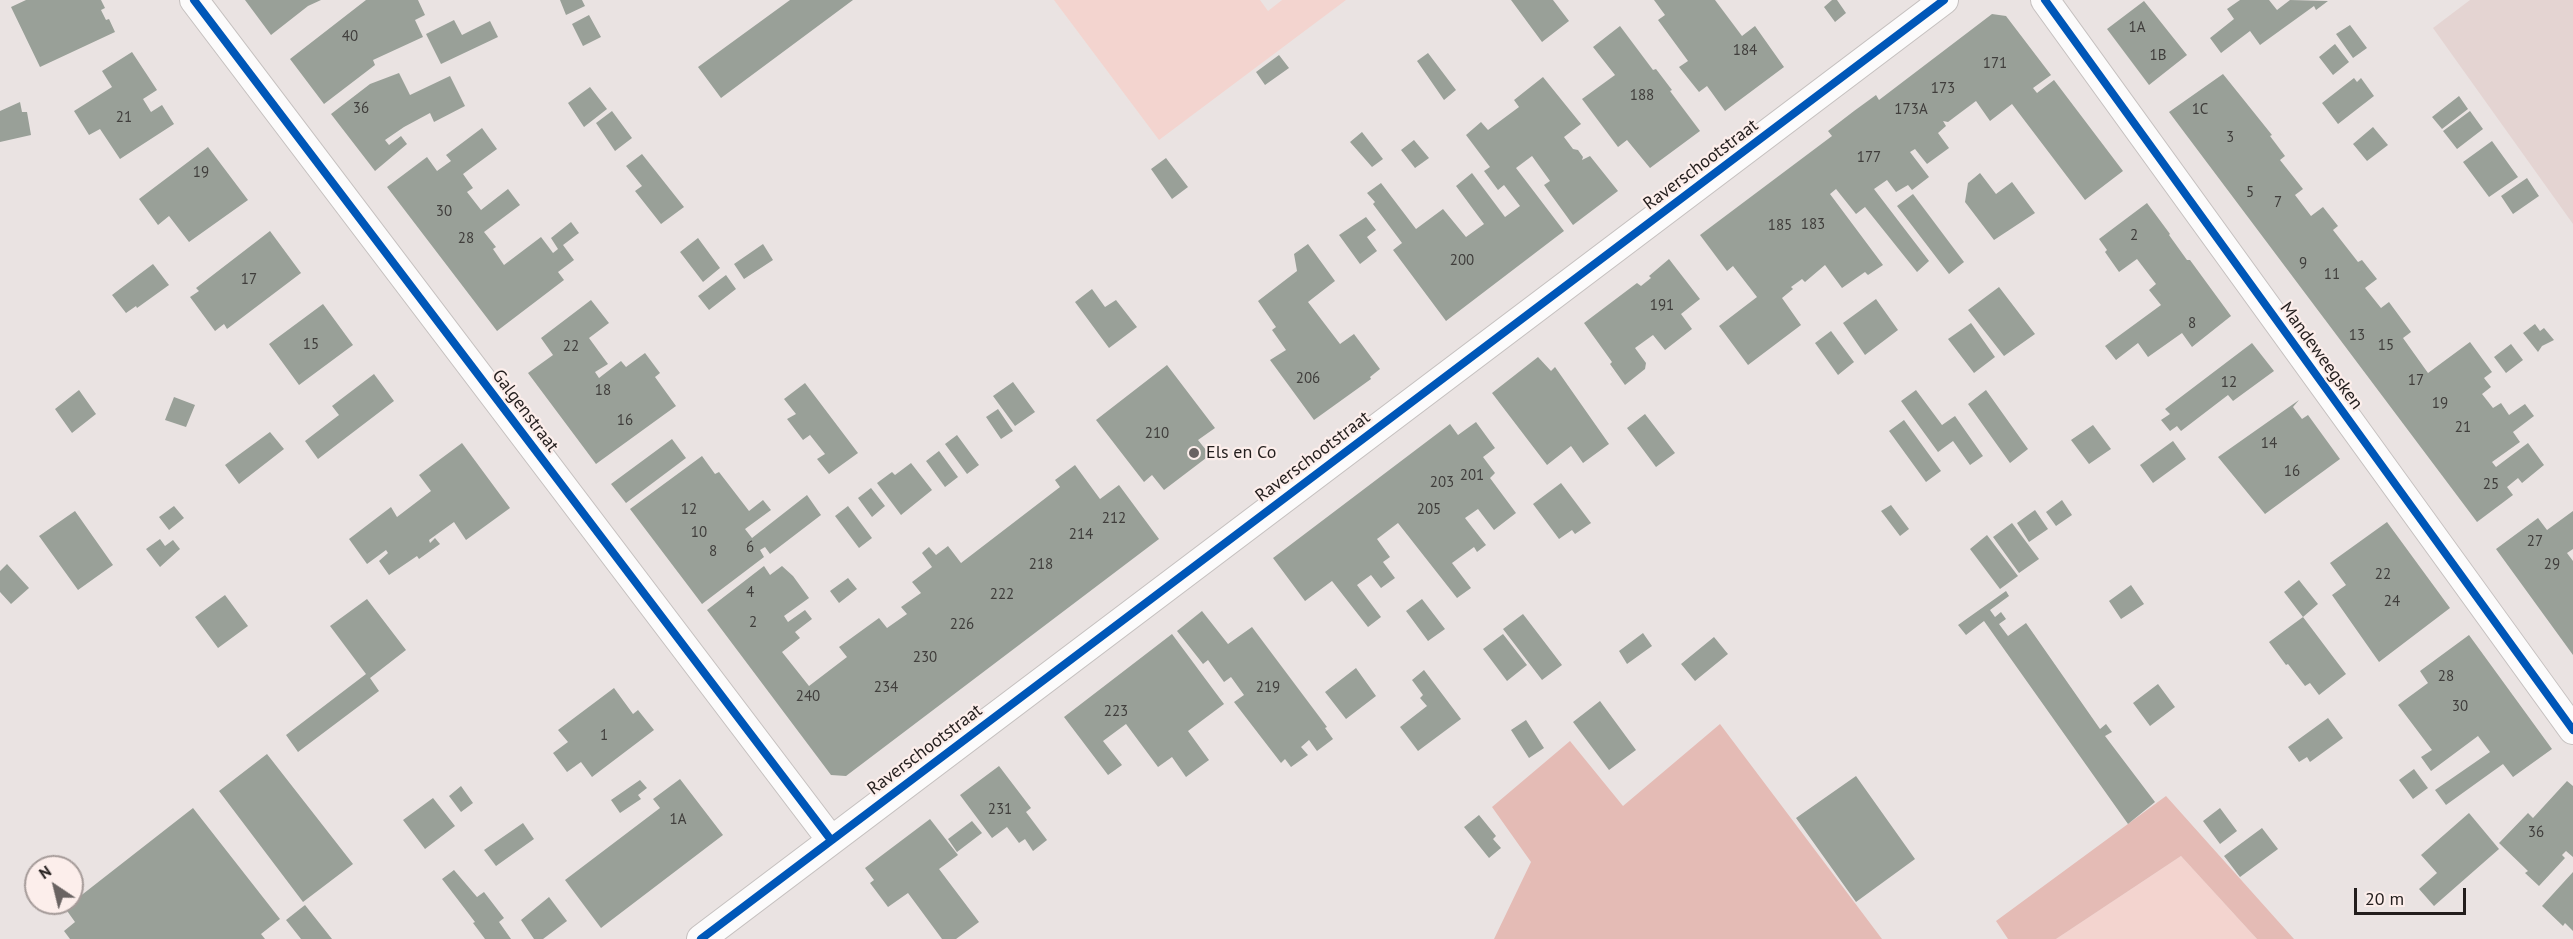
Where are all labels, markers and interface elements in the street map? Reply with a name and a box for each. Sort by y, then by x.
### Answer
house number: 1A [2129,19,2145,37]
house number: 40 [342,28,358,46]
house number: 184 [1733,42,1757,60]
house number: 1B [2150,47,2166,65]
house number: 171 [1983,55,2007,73]
house number: 173 [1931,80,1955,98]
house number: 188 [1630,87,1654,105]
house number: 36 [353,100,369,118]
house number: 173A [1894,101,1928,119]
house number: 1C [2192,101,2208,119]
house number: 21 [116,109,132,127]
street label: Raverschootstraat [1639,115,1763,215]
house number: 3 [2226,129,2234,147]
house number: 177 [1857,149,1881,167]
house number: 19 [193,164,209,182]
house number: 5 [2246,184,2254,202]
house number: 7 [2274,194,2282,212]
house number: 30 [436,203,452,221]
house number: 183 [1801,216,1825,234]
house number: 185 [1768,217,1792,235]
house number: 2 [2130,227,2138,245]
house number: 28 [458,230,474,248]
house number: 200 [1450,252,1474,270]
house number: 9 [2299,255,2307,273]
house number: 11 [2324,266,2340,284]
house number: 17 [241,271,257,289]
house number: 191 [1650,297,1674,315]
street label: Mandeweegsken [2275,298,2367,414]
house number: 8 [2188,315,2196,333]
house number: 13 [2349,327,2365,345]
house number: 15 [303,336,319,354]
house number: 15 [2378,337,2394,355]
house number: 22 [563,338,579,356]
street label: Galgenstraat [487,366,563,456]
house number: 206 [1296,370,1320,388]
house number: 17 [2408,372,2424,390]
house number: 12 [2221,374,2237,392]
house number: 18 [595,382,611,400]
house number: 19 [2432,395,2448,413]
street label: Raverschootstraat [1251,407,1375,507]
house number: 16 [617,412,633,430]
house number: 21 [2455,419,2471,437]
house number: 210 [1145,425,1169,443]
house number: 14 [2261,435,2277,453]
place label: Els en Co [1206,442,1276,464]
marker: Els en Co [1187,446,1201,460]
house number: 16 [2284,463,2300,481]
house number: 201 [1460,467,1484,485]
house number: 203 [1430,474,1454,492]
house number: 25 [2483,476,2499,494]
house number: 12 [681,501,697,519]
house number: 205 [1417,501,1441,519]
house number: 212 [1102,510,1126,528]
house number: 10 [691,524,707,542]
house number: 214 [1069,526,1093,544]
house number: 27 [2527,533,2543,551]
house number: 6 [746,539,754,557]
house number: 8 [709,543,717,561]
house number: 218 [1029,556,1053,574]
house number: 29 [2544,556,2560,574]
house number: 22 [2375,566,2391,584]
house number: 4 [746,584,754,602]
house number: 222 [990,586,1014,604]
house number: 24 [2384,593,2400,611]
house number: 2 [749,614,757,632]
house number: 226 [950,616,974,634]
house number: 230 [913,649,937,667]
house number: 28 [2438,668,2454,686]
house number: 234 [874,679,898,697]
house number: 219 [1256,679,1280,697]
house number: 240 [796,688,820,706]
house number: 30 [2452,698,2468,716]
street label: Raverschootstraat [863,700,987,800]
house number: 223 [1104,703,1128,721]
house number: 1 [600,727,608,745]
house number: 231 [988,801,1012,819]
house number: 1A [670,811,686,829]
house number: 36 [2528,824,2544,842]
north arrow [24,855,84,915]
text: N [35,861,55,883]
scale bar [2357,876,2470,914]
text: 20 m [2365,887,2404,910]

